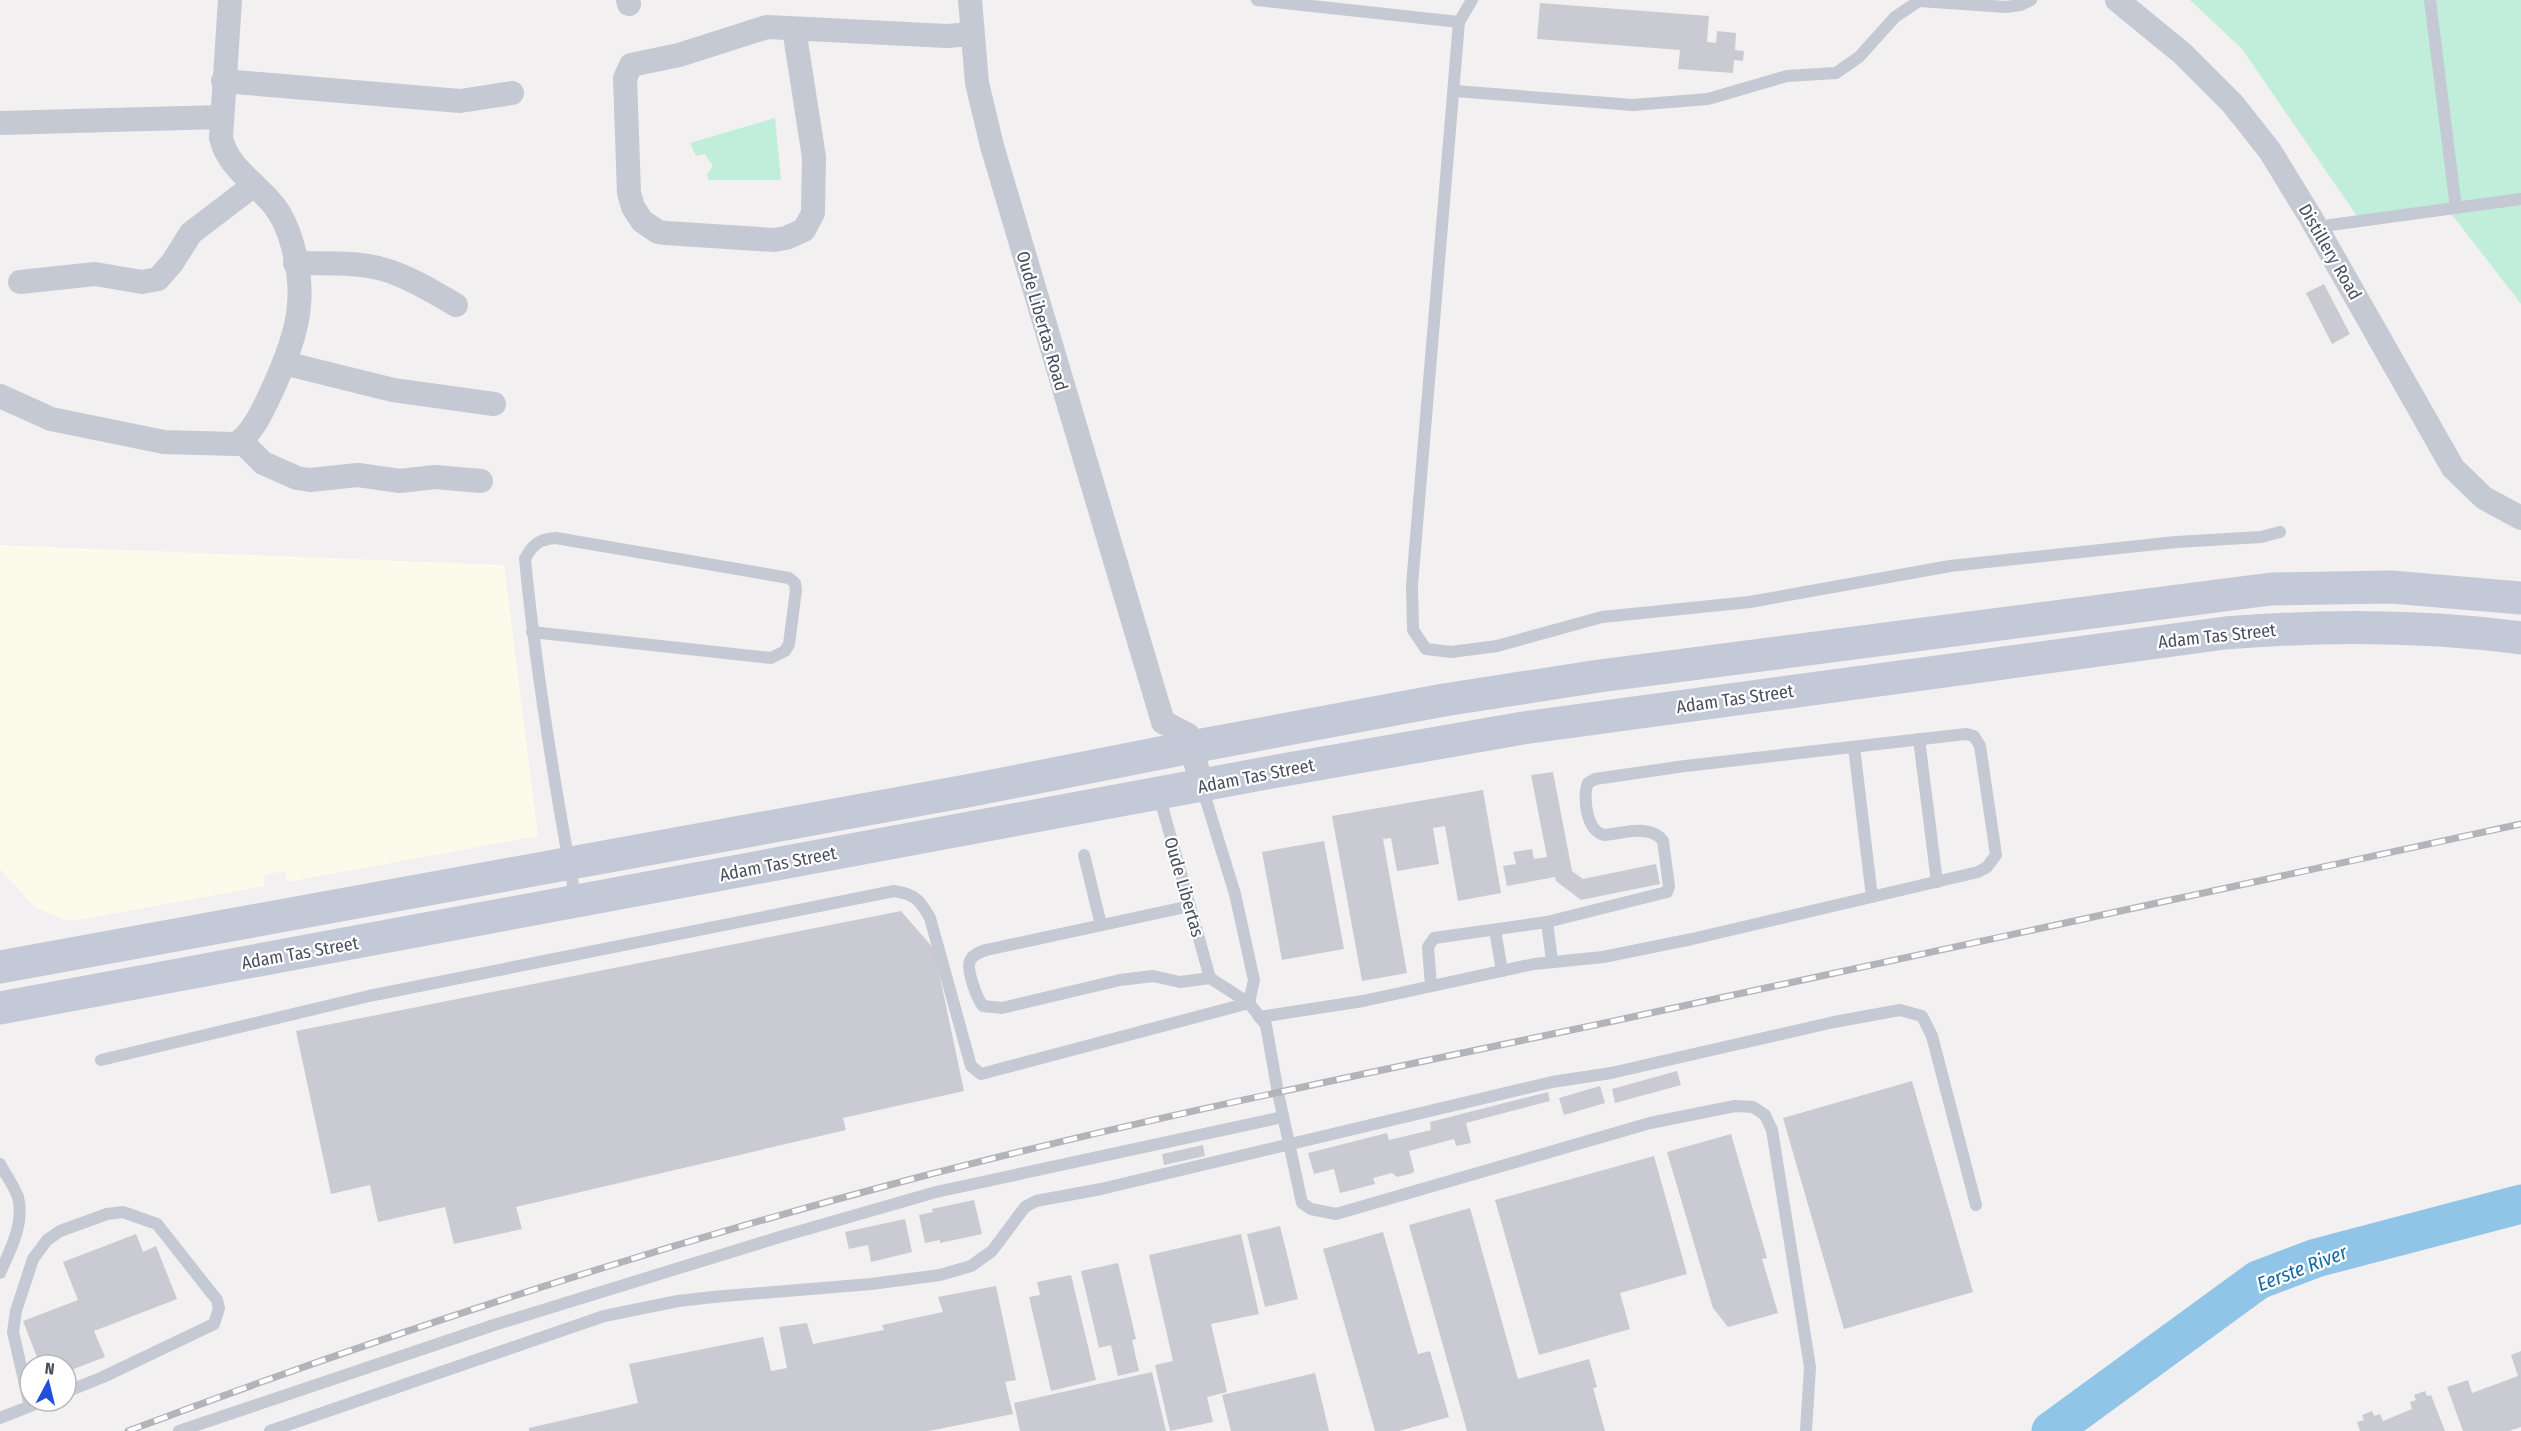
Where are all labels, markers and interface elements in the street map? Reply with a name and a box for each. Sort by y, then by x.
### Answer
street label: Distillery Road [2294,200,2366,304]
street label: Oude Libertas Road [1012,249,1072,393]
street label: Adam Tas Street [2157,619,2277,653]
street label: Adam Tas Street [1675,680,1795,718]
street label: Adam Tas Street [1196,754,1316,798]
street label: Oude Libertas [1159,835,1209,940]
street label: Adam Tas Street [718,842,838,886]
street label: Adam Tas Street [240,932,360,974]
water label: Eerste River [2253,1239,2352,1296]
north arrow [18,1353,78,1413]
text: N [44,1359,56,1379]

